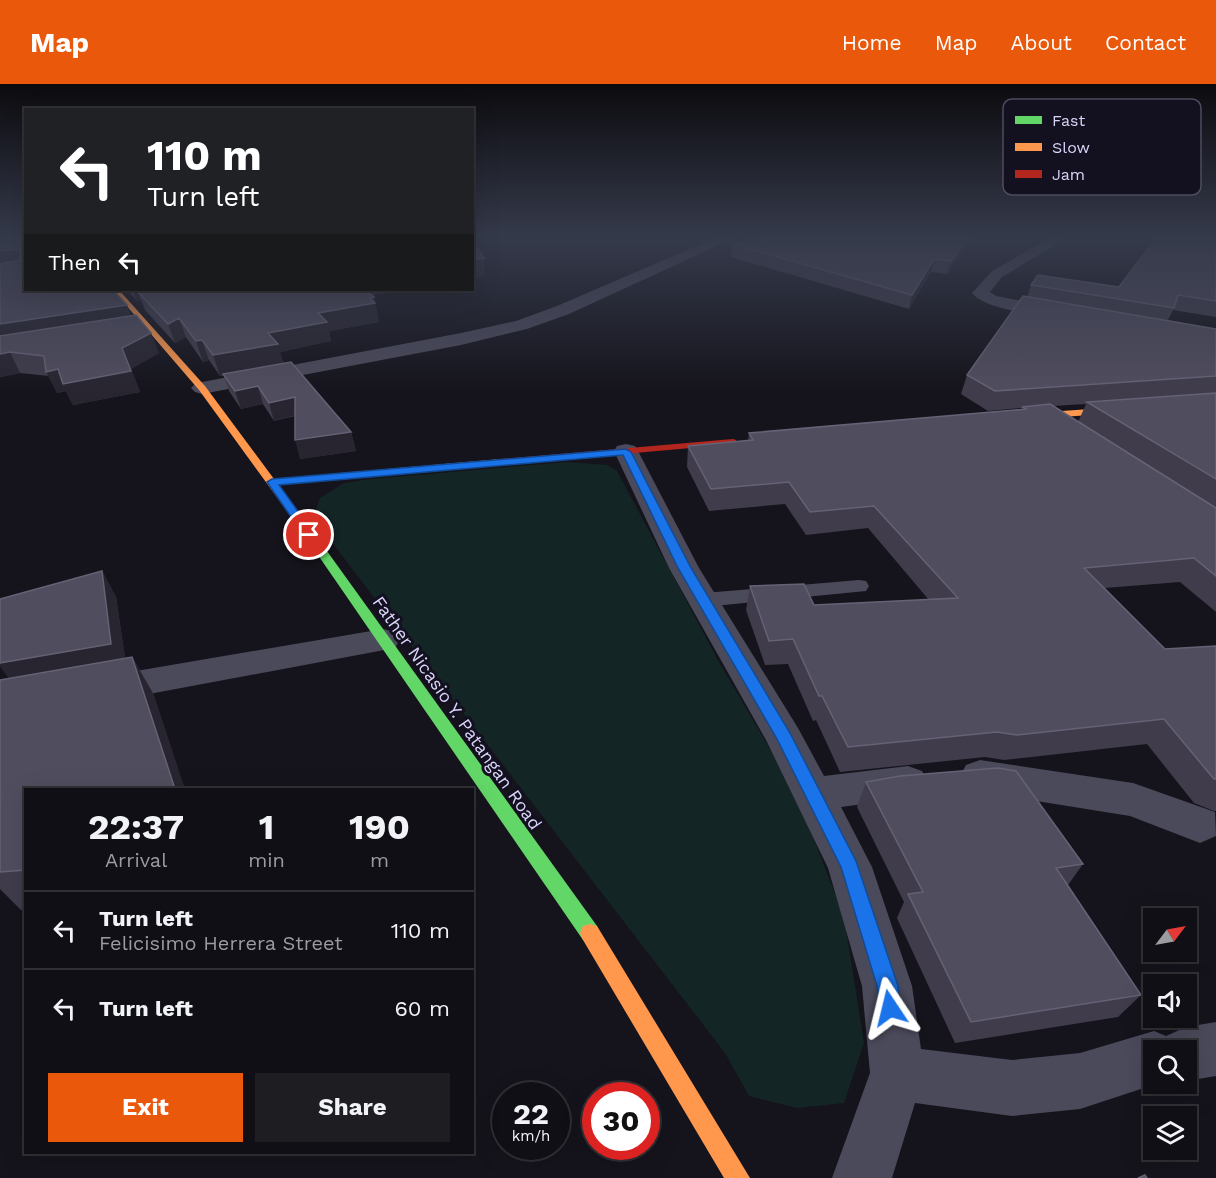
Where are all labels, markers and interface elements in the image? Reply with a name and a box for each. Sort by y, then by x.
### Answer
text: Map [30,26,89,59]
text: Home [842,30,902,55]
text: Map [935,30,978,55]
text: About [1011,30,1072,55]
text: Contact [1105,30,1186,55]
legend [1003,99,1201,195]
text: Fast [1052,111,1085,130]
text: 110 m [147,131,262,180]
icon: left [48,132,126,210]
text: Slow [1052,138,1090,157]
text: Jam [1052,165,1085,184]
text: Turn left [147,181,259,213]
icon: left [113,246,146,279]
text: Then [48,250,101,275]
pin [283,509,334,560]
icon: arrive [292,518,325,551]
street label: Father Nicasio Y. Patangan Road [368,592,546,834]
text: 22:37 [88,806,184,848]
text: 1 [259,806,274,848]
text: 190 [349,806,410,848]
text: Arrival [105,848,167,872]
text: min [248,848,285,872]
text: m [370,848,389,872]
text: Turn left [99,906,193,931]
north arrow [1143,908,1197,962]
map controls [1143,908,1197,1160]
icon: left [48,914,81,947]
text: 110 m [391,918,450,943]
text: Felicisimo Herrera Street [99,931,343,955]
button: sound [1143,974,1197,1028]
position arrow [858,976,922,1040]
icon: left [48,992,81,1025]
text: Turn left [99,996,193,1021]
text: 60 m [394,996,450,1021]
button: search [1143,1040,1197,1094]
button: Exit [48,1073,243,1142]
button: Share [255,1073,450,1142]
speed limit sign: 30 [582,1082,660,1160]
text: 22 [513,1096,549,1131]
button: layers [1143,1106,1197,1160]
text: km/h [512,1127,550,1145]

